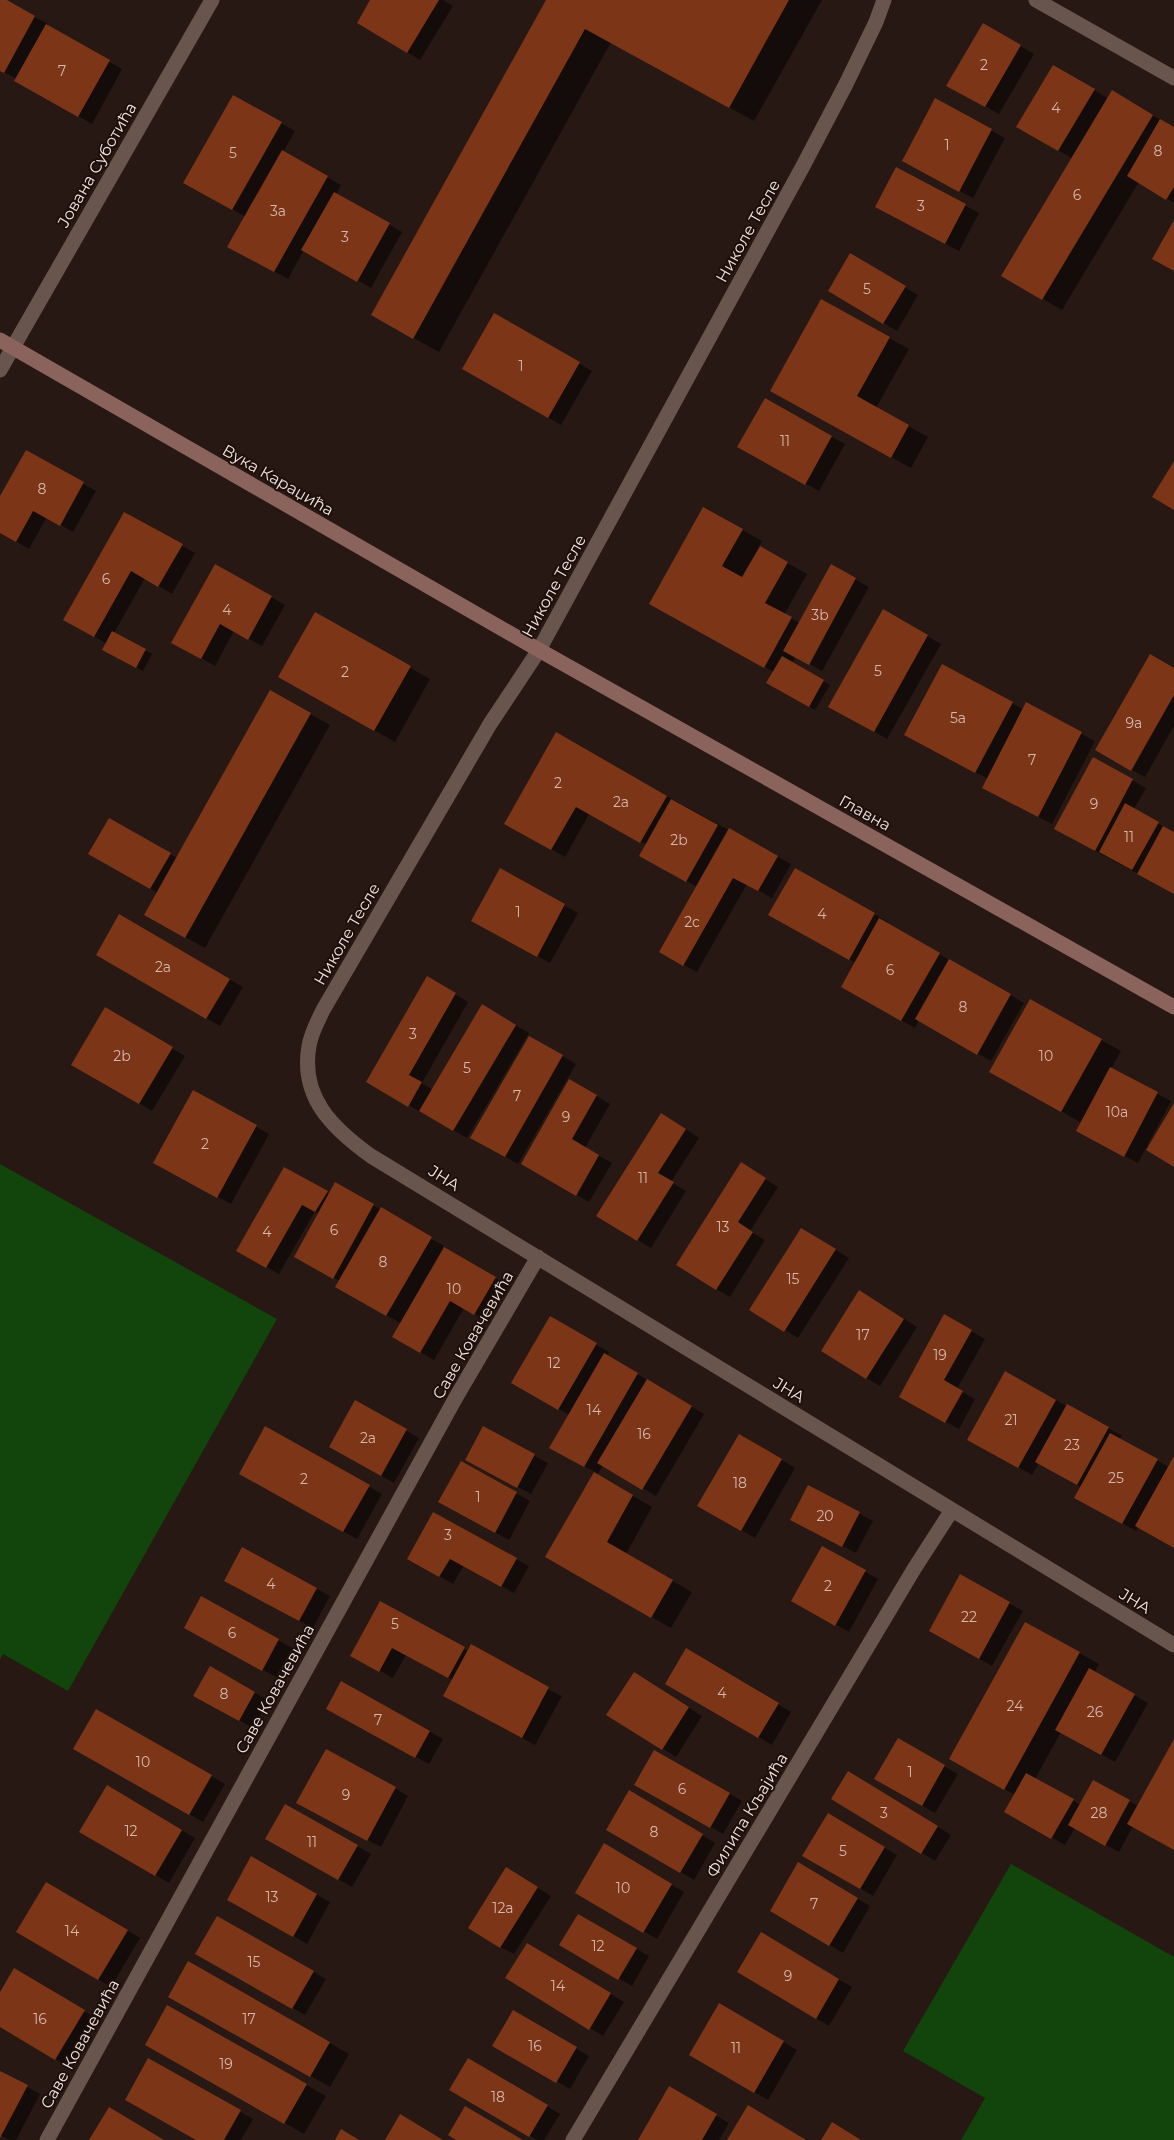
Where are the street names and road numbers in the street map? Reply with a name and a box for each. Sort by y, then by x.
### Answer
street label: Јована Суботића [53,99,141,231]
street label: Николе Тесле [712,176,784,286]
street label: Вука Караџића [219,440,337,520]
street label: Николе Тесле [518,531,590,641]
street label: Главна [836,791,894,835]
street label: Николе Тесле [310,880,384,988]
street label: ЈНА [425,1161,463,1195]
street label: Саве Ковачевића [429,1268,517,1402]
street label: ЈНА [770,1373,808,1407]
street label: ЈНА [1116,1584,1154,1618]
street label: Саве Ковачевића [232,1621,318,1757]
street label: Филипа Кљајића [702,1749,792,1881]
street label: Саве Ковачевића [37,1976,123,2112]

